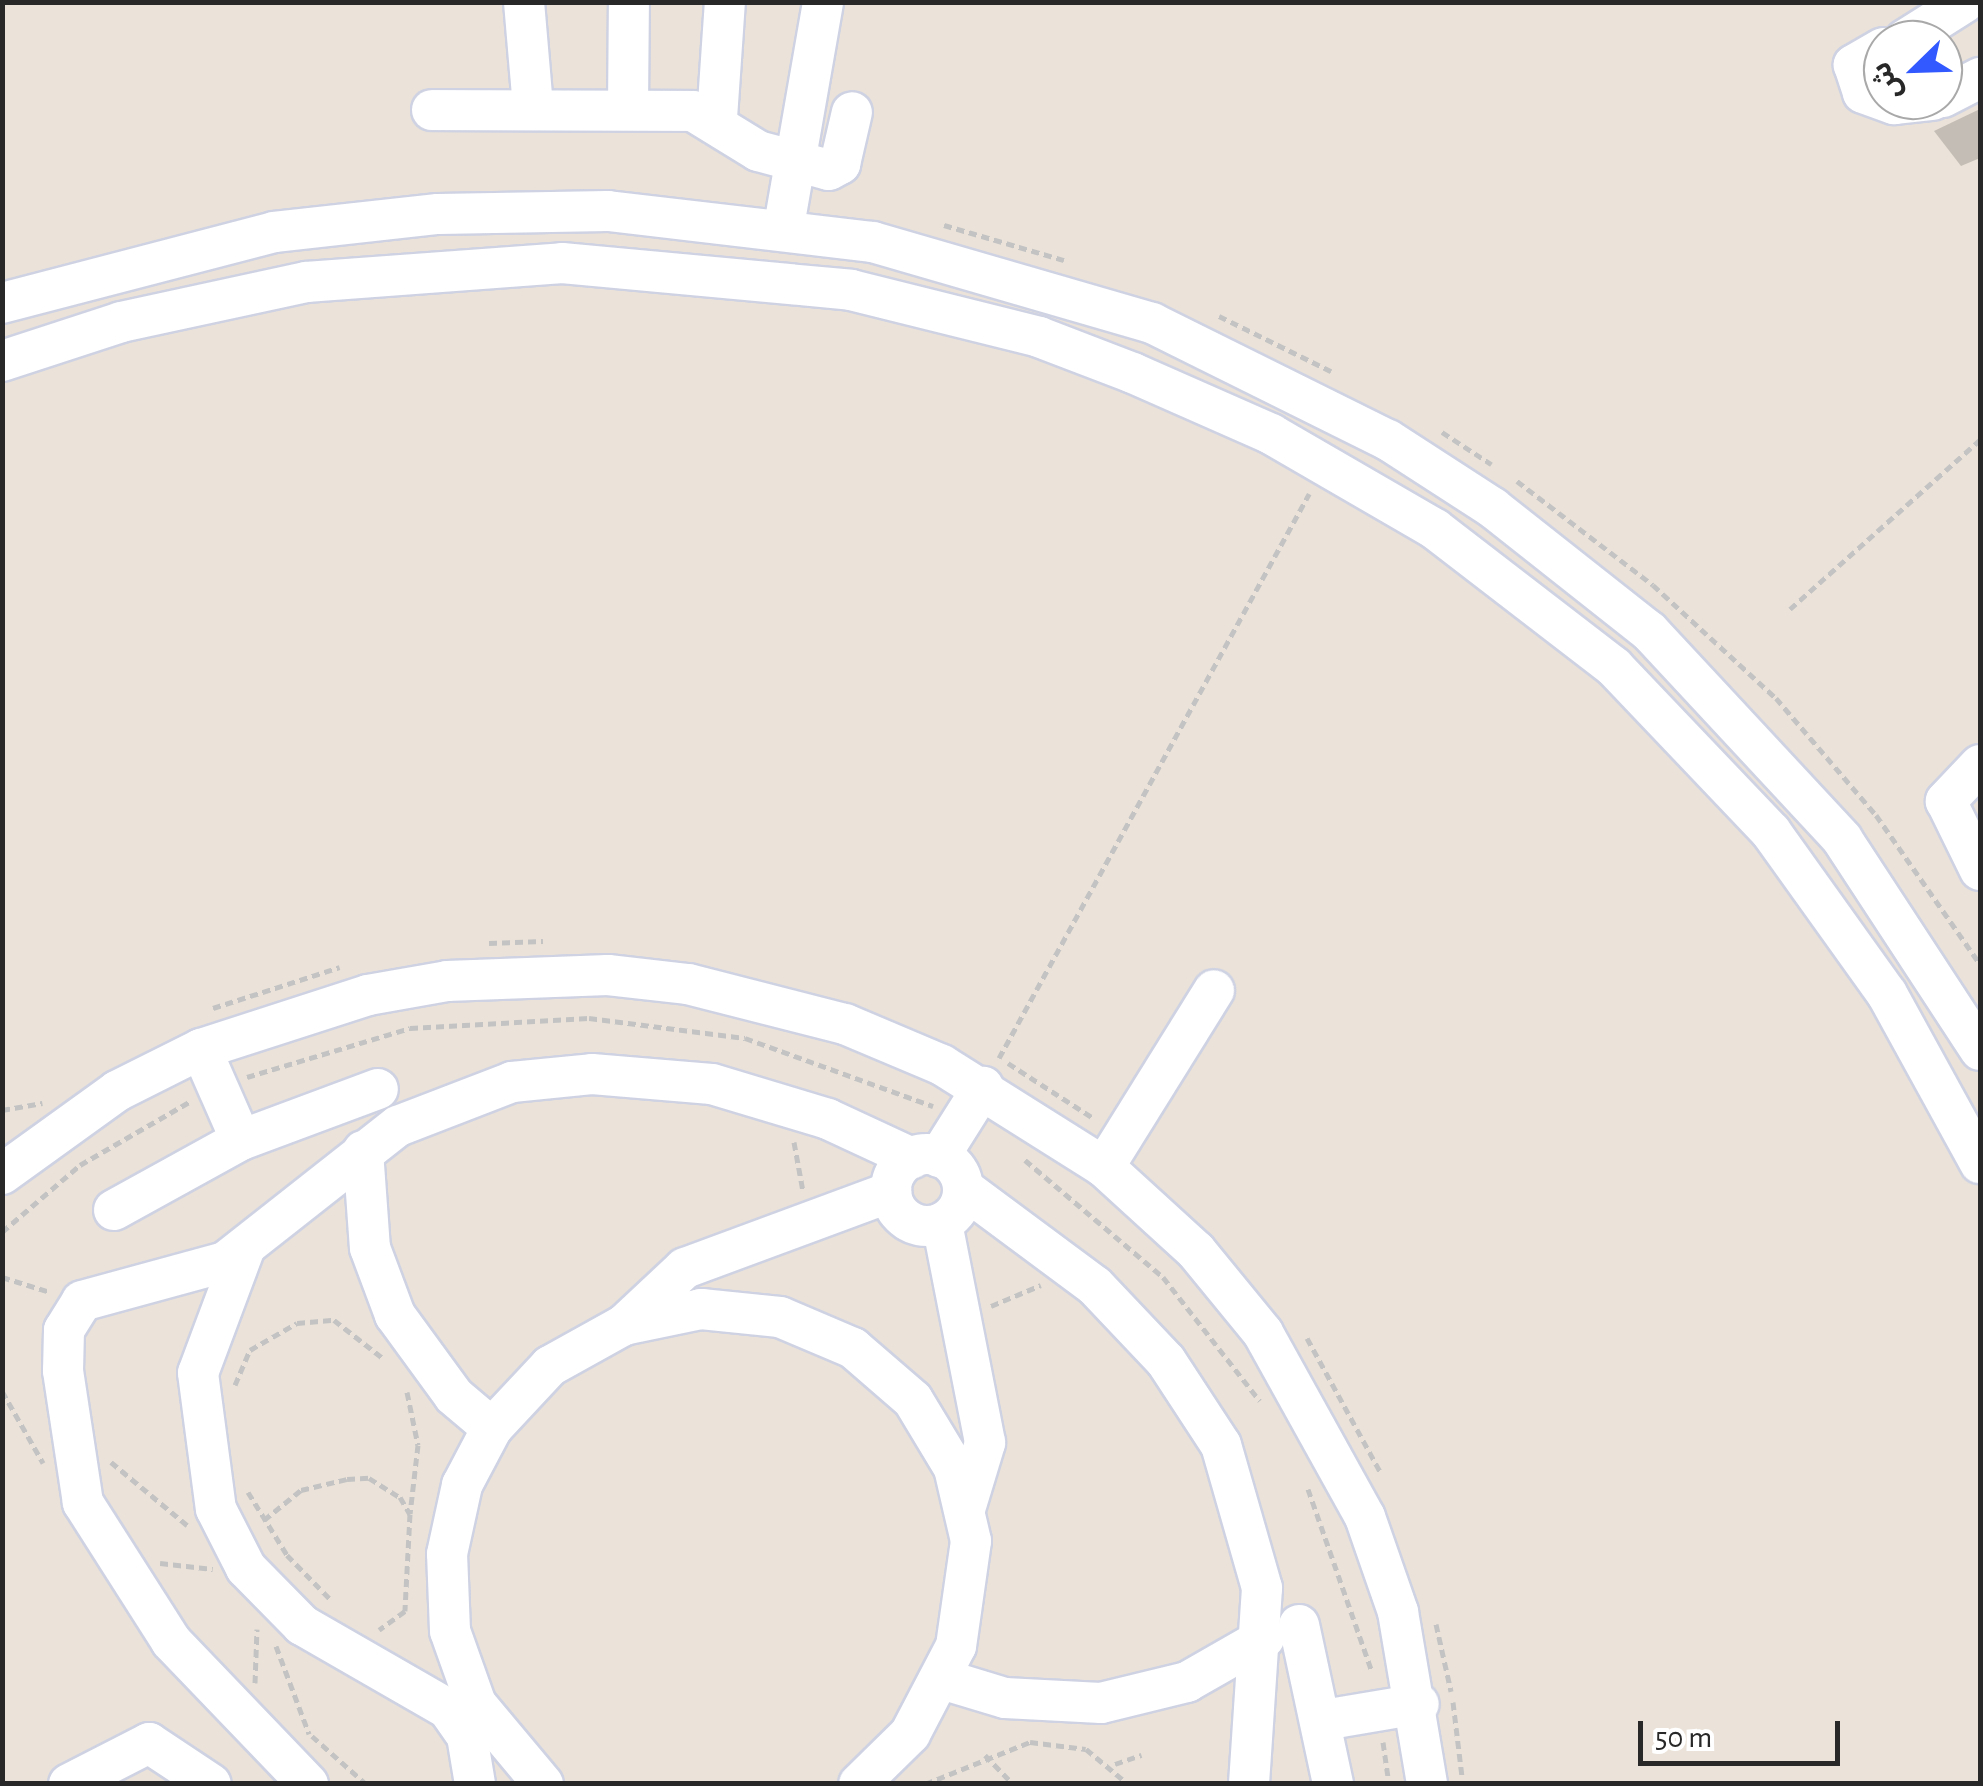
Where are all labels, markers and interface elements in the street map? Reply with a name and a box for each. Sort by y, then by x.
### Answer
north arrow [1863,20,1963,120]
text: ش [1867,58,1908,104]
scale bar [1643,1701,1846,1763]
text: 50 m [1655,1723,1712,1753]

